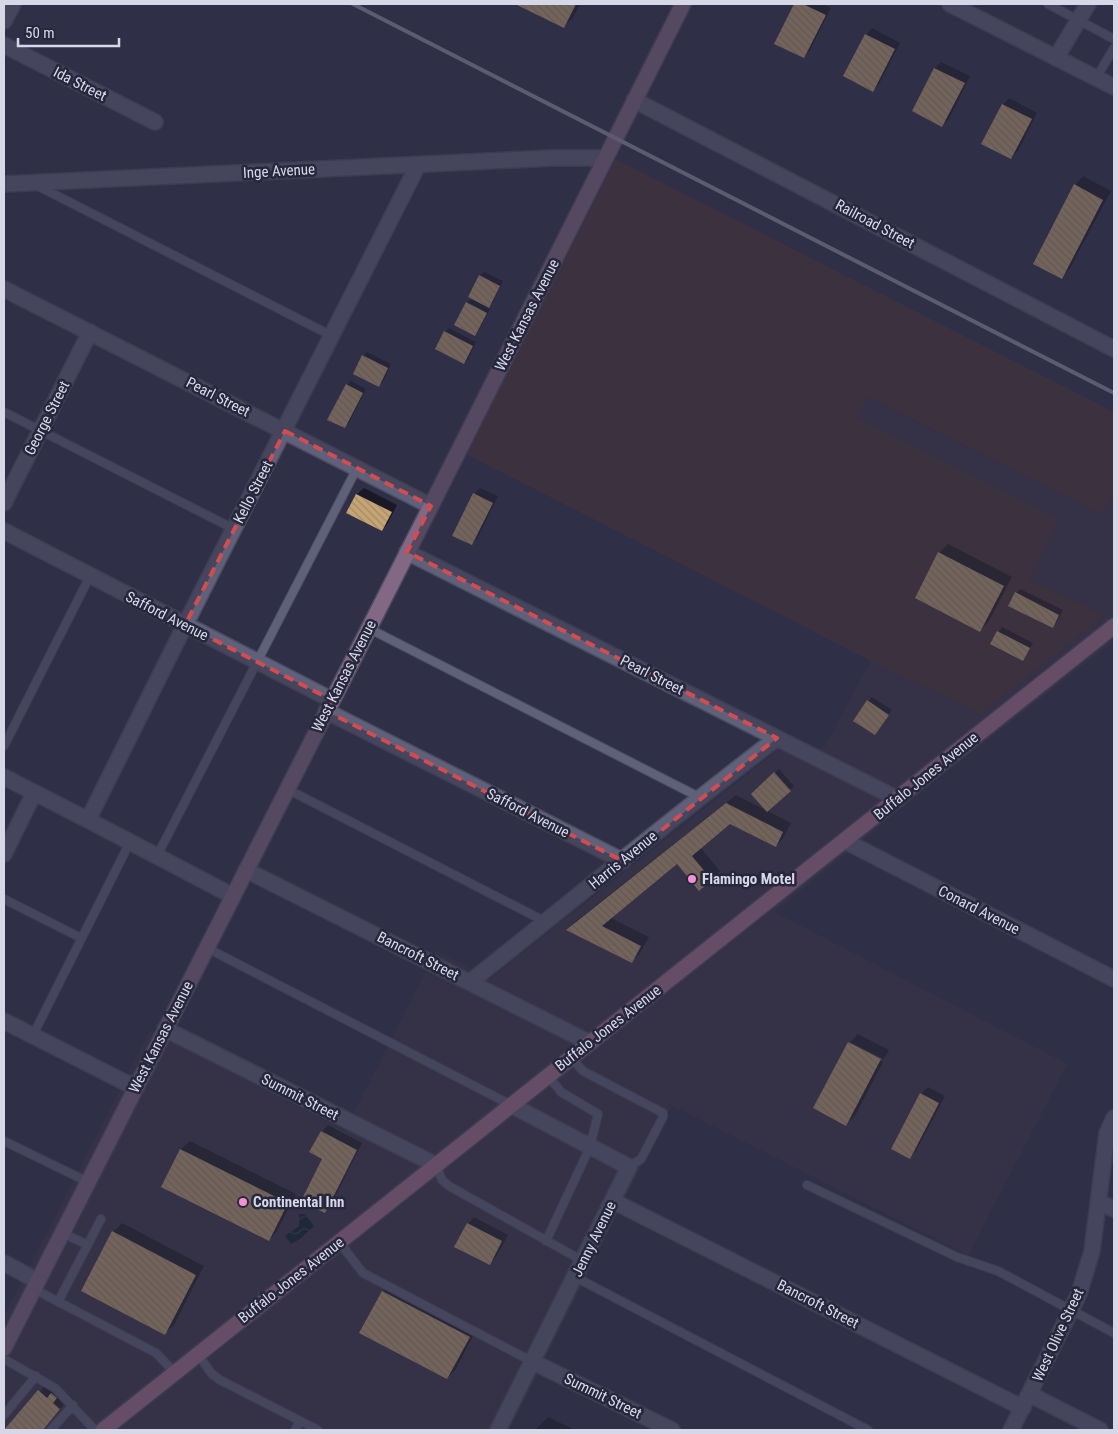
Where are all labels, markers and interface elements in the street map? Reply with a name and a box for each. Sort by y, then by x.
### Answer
scale bar [18,15,119,47]
text: 50 m [25,24,55,42]
street label: Ida Street [51,63,109,105]
street label: Inge Avenue [243,160,315,182]
street label: Railroad Street [832,196,918,252]
street label: West Kansas Avenue [491,256,563,374]
street label: Pearl Street [183,373,253,421]
street label: George Street [21,378,73,458]
street label: Kello Street [230,458,276,526]
street label: Safford Avenue [123,587,211,645]
street label: West Kansas Avenue [308,617,380,735]
street label: Pearl Street [617,651,687,699]
street label: Buffalo Jones Avenue [870,728,982,824]
street label: Safford Avenue [484,784,572,842]
street label: Harris Avenue [585,827,661,893]
place label: Flamingo Motel [702,870,795,888]
marker: Flamingo Motel [686,873,698,885]
street label: Conard Avenue [935,882,1023,938]
street label: Bancroft Street [374,928,462,984]
street label: West Kansas Avenue [125,978,197,1096]
street label: Buffalo Jones Avenue [552,981,664,1075]
street label: Summit Street [258,1070,342,1124]
place label: Continental Inn [253,1193,344,1211]
marker: Continental Inn [237,1196,249,1208]
street label: Jenny Avenue [568,1198,620,1280]
street label: Buffalo Jones Avenue [235,1233,347,1327]
street label: Bancroft Street [774,1276,862,1332]
street label: West Olive Street [1029,1286,1087,1384]
street label: Summit Street [561,1369,645,1423]

